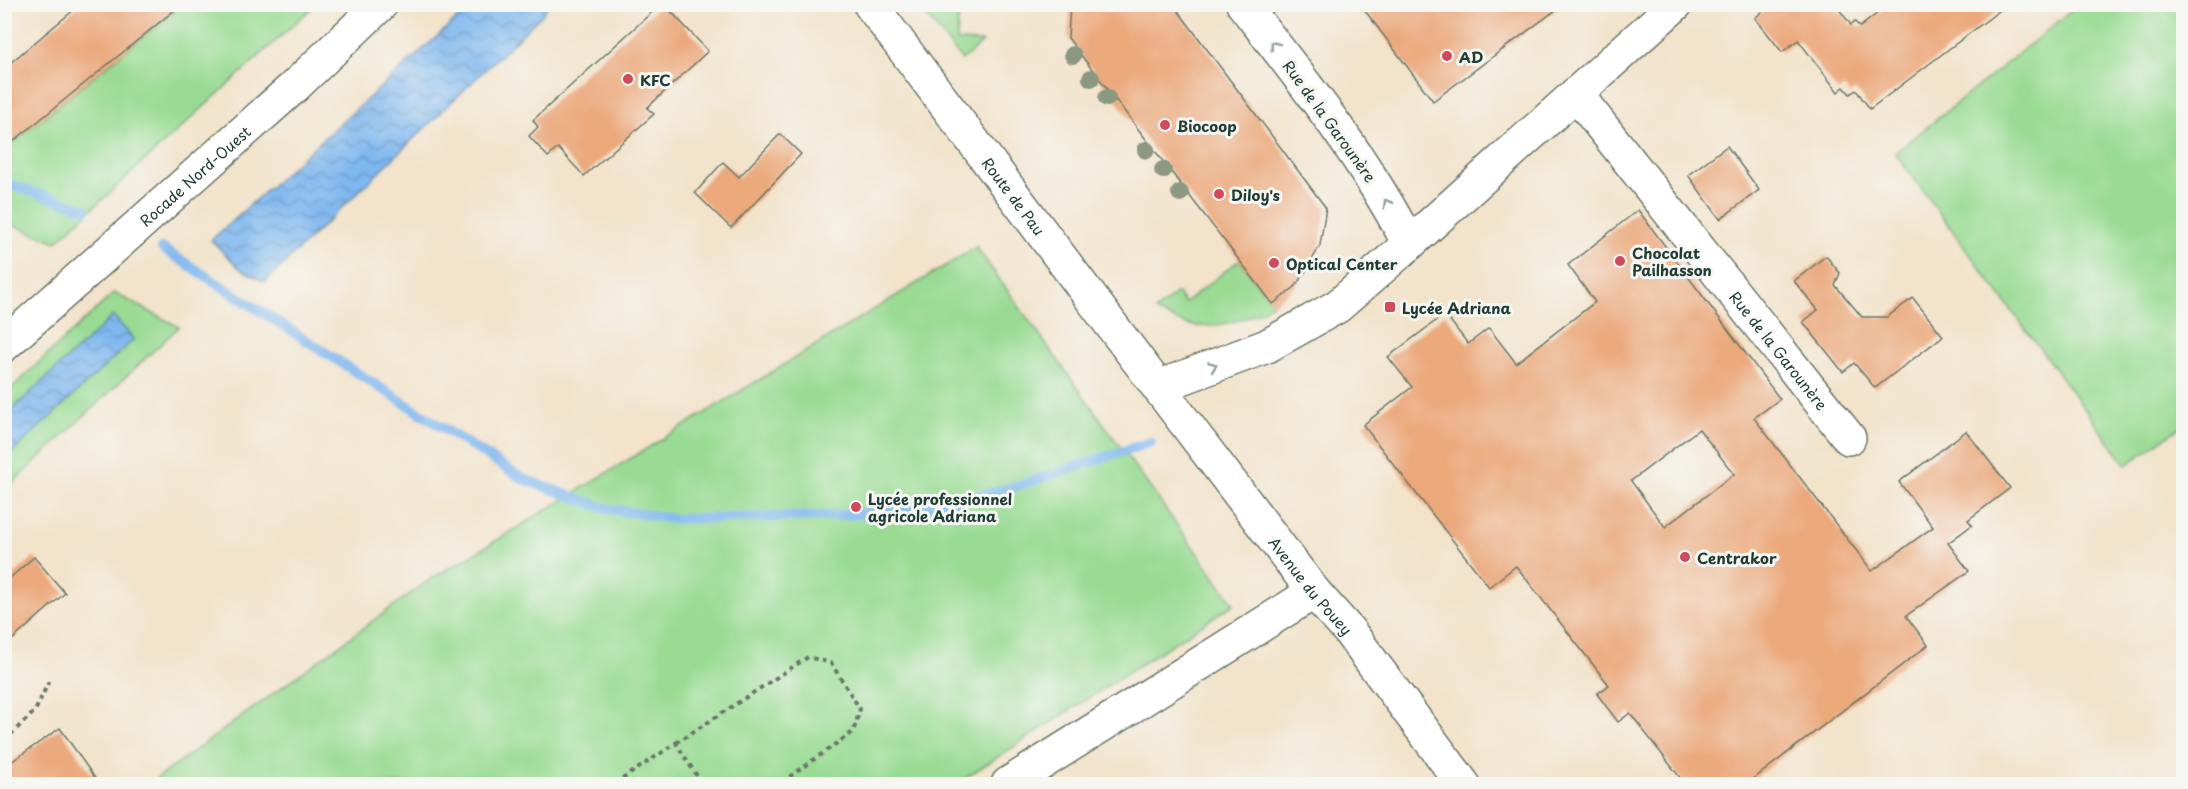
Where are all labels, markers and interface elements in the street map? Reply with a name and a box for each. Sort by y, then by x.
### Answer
one-way arrow [1271,40,1282,51]
place label: AD [1459,45,1484,68]
marker: AD [1440,49,1454,63]
street label: Rue de la Garounère [1278,55,1382,187]
place label: KFC [640,68,671,91]
marker: KFC [621,72,635,86]
place label: Biocoop [1177,114,1237,137]
marker: Biocoop [1158,118,1172,132]
street label: Rocade Nord-Ouest [134,120,255,231]
street label: Route de Pau [977,152,1051,240]
place label: Diloy's [1231,183,1280,206]
marker: Diloy's [1212,187,1226,201]
one-way arrow [1383,199,1394,209]
place label: Chocolat Pailhasson [1632,241,1712,281]
place label: Optical Center [1286,252,1398,275]
marker: Chocolat Pailhasson [1613,254,1627,268]
marker: Optical Center [1267,256,1281,270]
street label: Rue de la Garounère [1725,286,1834,415]
place label: Lycée Adriana [1402,296,1511,319]
marker: Lycée Adriana [1383,300,1397,314]
one-way arrow [1207,361,1218,374]
place label: Lycée professionnel agricole Adriana [868,487,1012,527]
marker: Lycée professionnel agricole Adriana [849,500,863,514]
street label: Avenue du Pouey [1264,531,1359,640]
place label: Centrakor [1697,546,1777,569]
marker: Centrakor [1678,550,1692,564]

